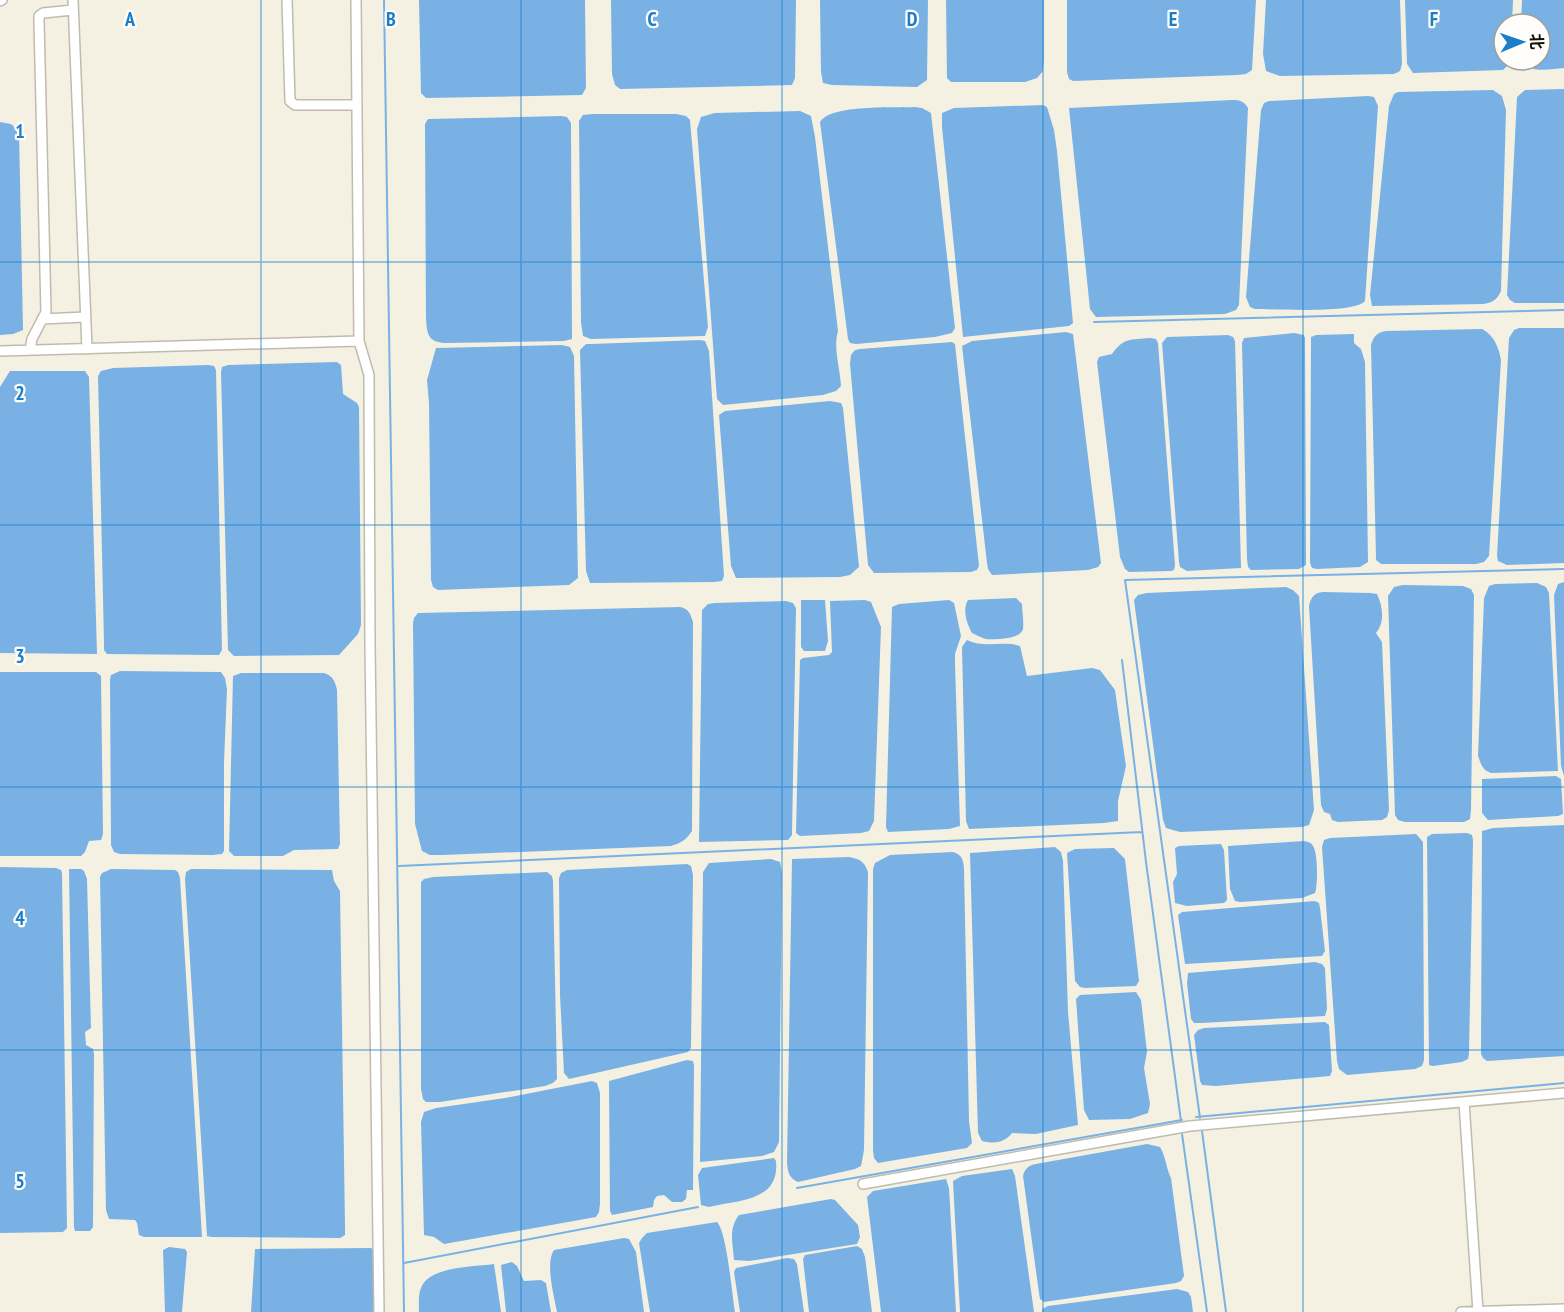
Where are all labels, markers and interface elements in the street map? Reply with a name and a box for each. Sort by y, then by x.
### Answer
text: A [124,6,136,32]
text: B [386,6,396,32]
text: C [647,6,657,32]
text: D [907,6,918,32]
text: E [1169,6,1177,32]
text: F [1430,6,1438,32]
north arrow [1492,12,1552,72]
text: 北 [1527,33,1547,50]
text: 1 [15,118,25,144]
text: 2 [15,380,25,406]
text: 3 [15,643,25,669]
text: 4 [15,905,25,931]
text: 5 [15,1168,25,1194]

